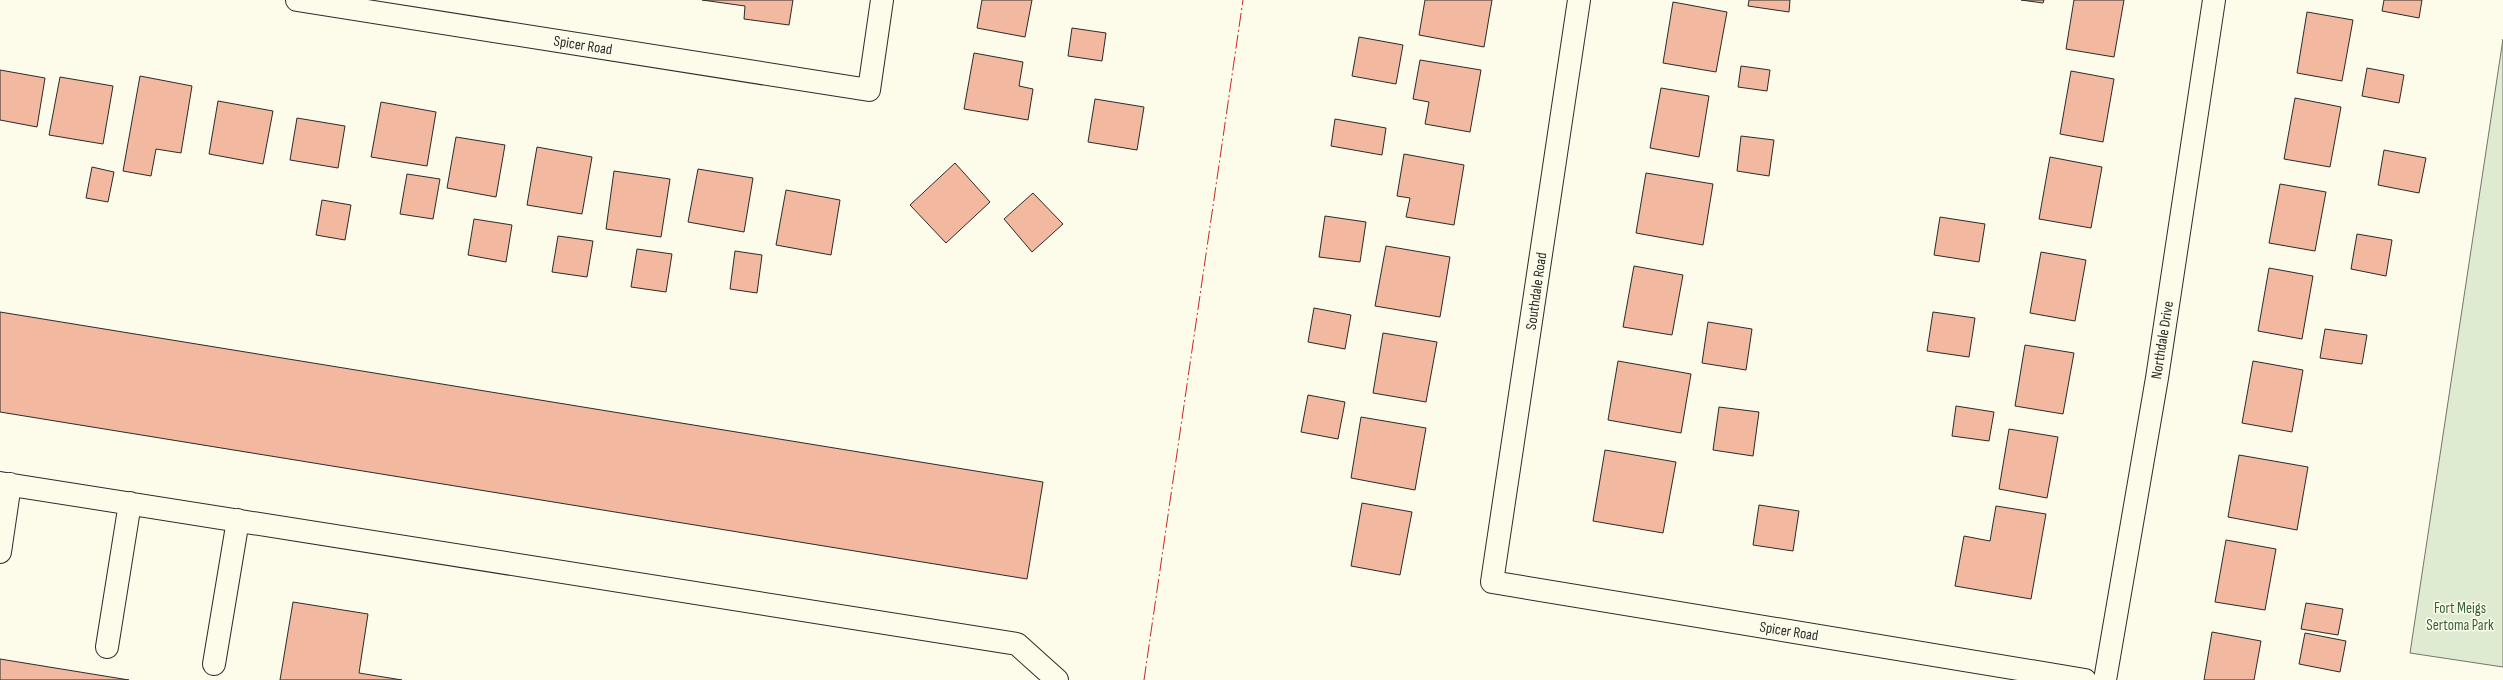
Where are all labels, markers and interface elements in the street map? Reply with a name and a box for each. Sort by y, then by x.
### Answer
street label: Spicer Road [552,31,614,59]
street label: Southdale Road [1522,251,1551,331]
street label: Northdale Drive [2147,300,2178,380]
park label: Fort Meigs Sertoma Park [2426,599,2494,635]
street label: Spicer Road [1758,617,1820,645]

